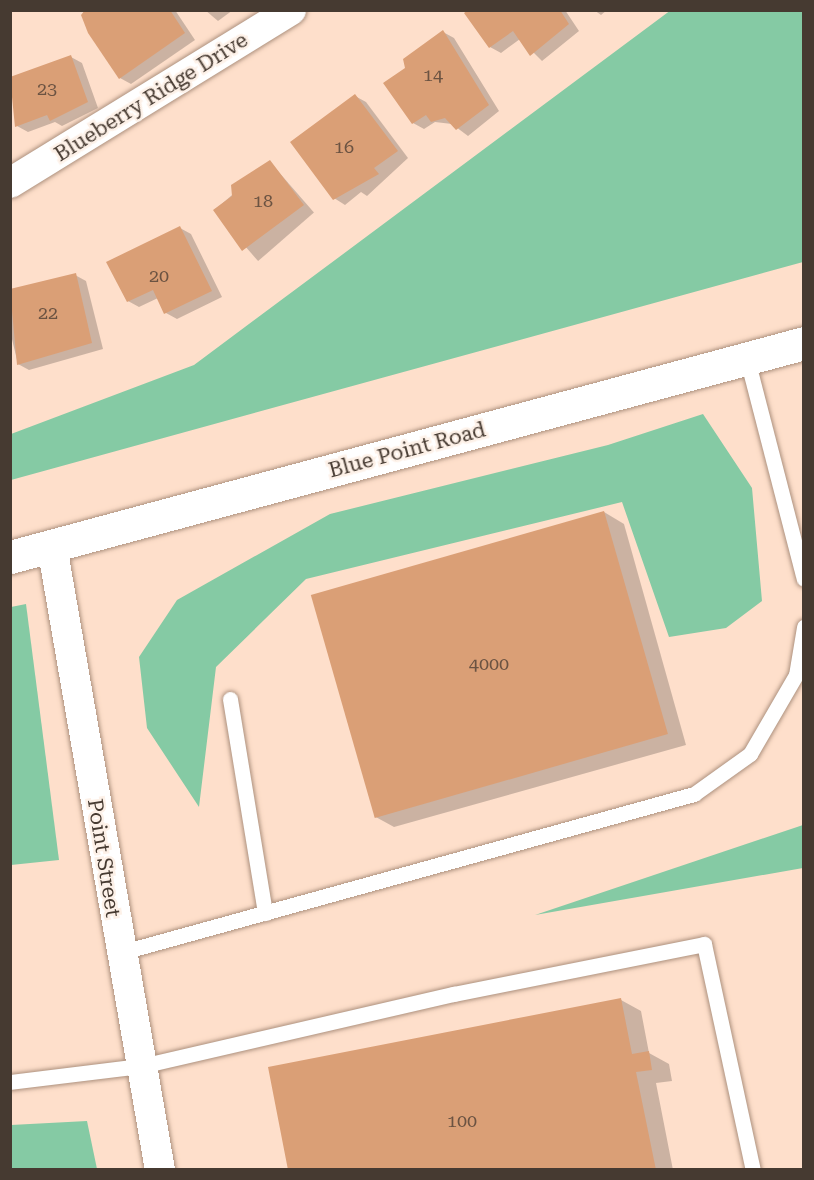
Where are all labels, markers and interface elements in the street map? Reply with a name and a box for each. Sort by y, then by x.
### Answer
street label: Blueberry Ridge Drive [50,27,252,167]
house number: 14 [423,64,443,86]
house number: 23 [37,78,57,100]
house number: 16 [334,136,354,158]
house number: 18 [253,190,273,212]
house number: 20 [149,265,169,287]
house number: 22 [38,302,58,324]
street label: Blue Point Road [326,417,488,483]
house number: 4000 [469,653,509,675]
street label: Point Street [82,797,126,919]
house number: 100 [447,1110,477,1132]

